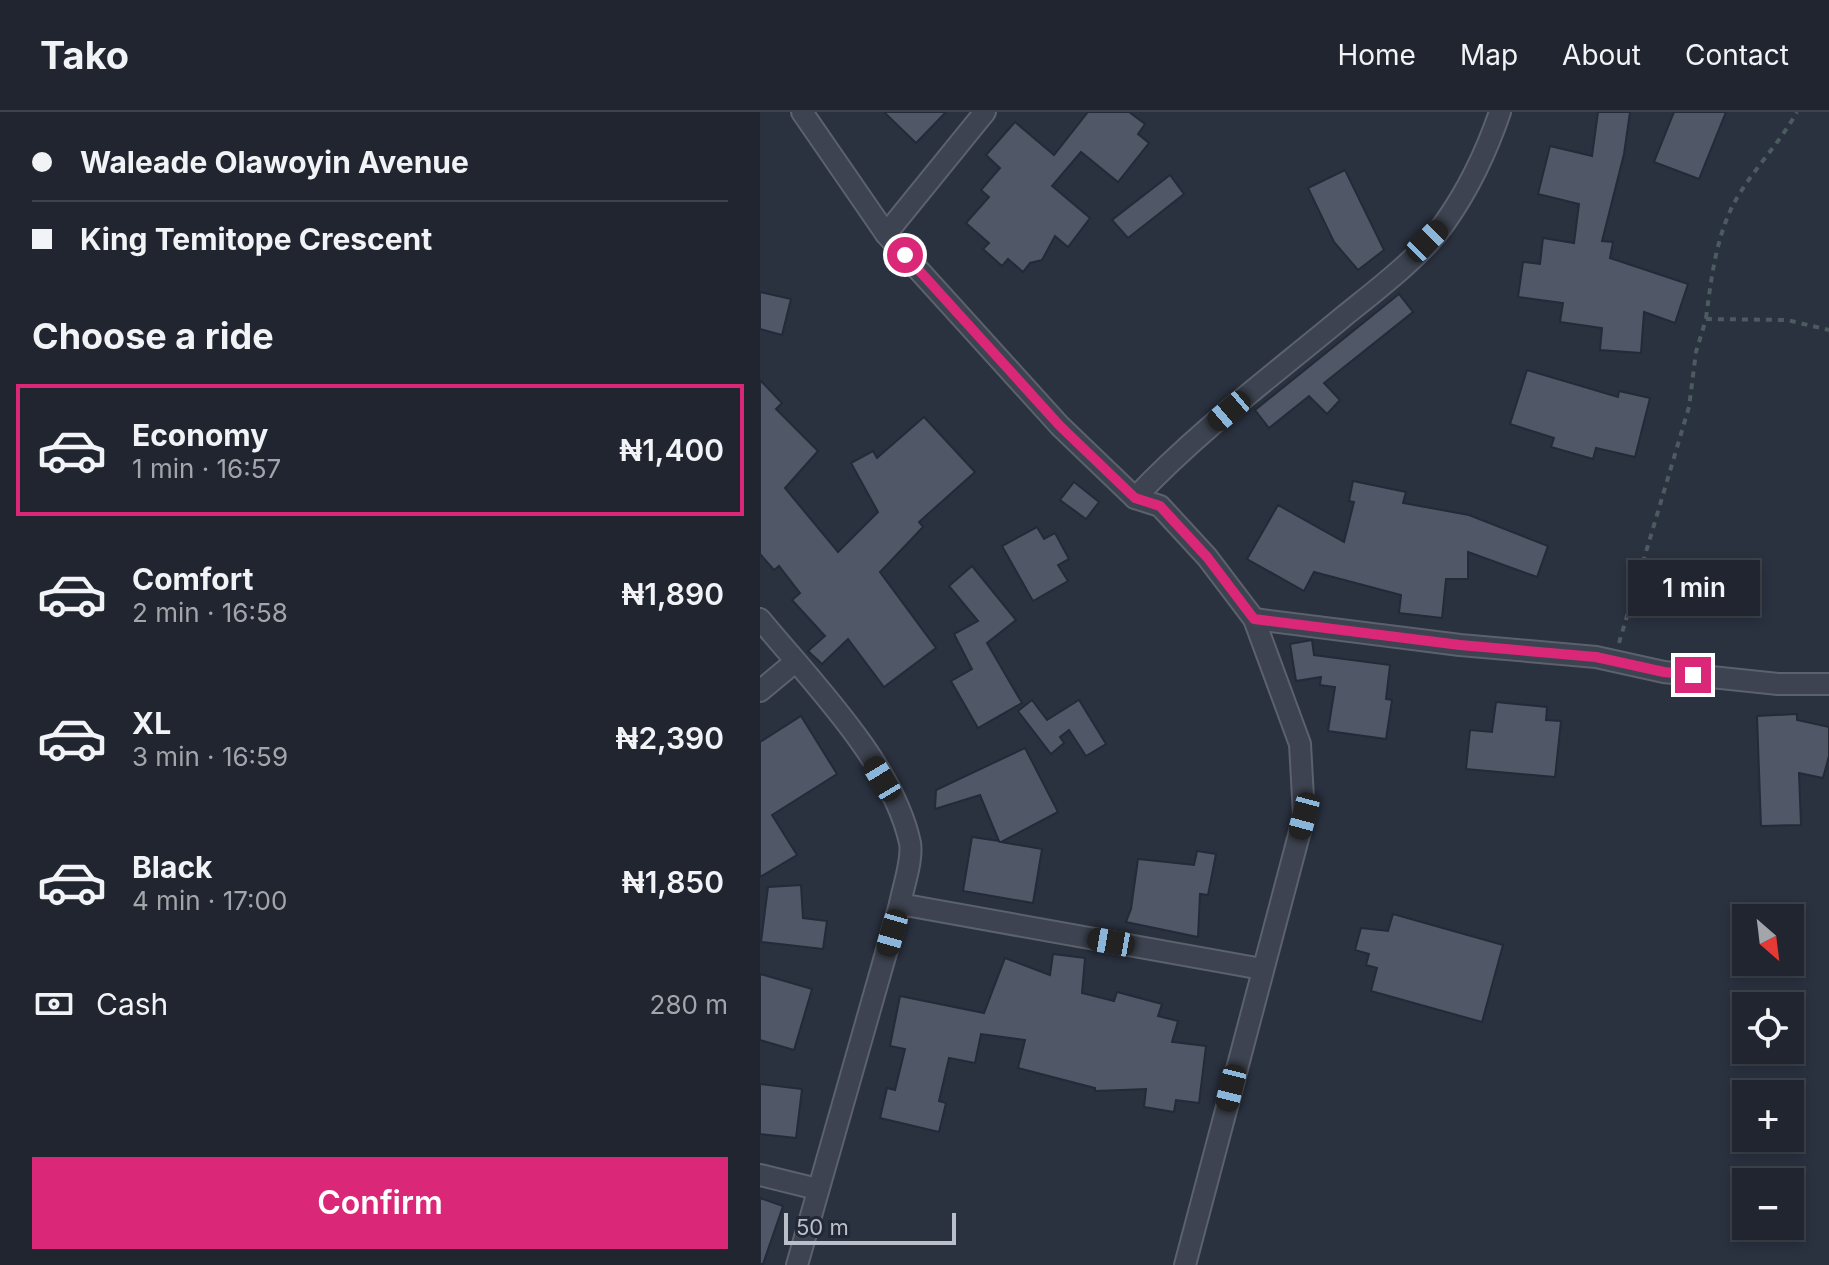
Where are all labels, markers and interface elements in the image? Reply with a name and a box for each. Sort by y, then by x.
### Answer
text: Tako [40,32,129,78]
text: Home [1337,38,1416,72]
text: Map [1460,38,1518,72]
text: About [1562,38,1641,72]
text: Contact [1685,38,1789,72]
text: Waleade Olawoyin Avenue [80,144,469,180]
car [1402,216,1452,266]
text: King Temitope Crescent [80,221,432,257]
route start [887,237,923,273]
text: Choose a ride [32,314,274,358]
car [1203,386,1255,436]
icon: car [36,414,108,486]
text: Economy [132,417,268,453]
text: ₦1,400 [619,432,724,468]
text: 1 min · 16:57 [132,453,281,484]
icon: car [36,558,108,630]
callout: 1 min [1627,559,1759,615]
text: Comfort [132,561,253,597]
text: 1 min [1662,572,1726,603]
text: ₦1,890 [622,576,724,612]
text: 2 min · 16:58 [132,597,288,628]
route end [1675,657,1711,693]
icon: car [36,702,108,774]
text: XL [132,705,171,741]
text: ₦2,390 [616,720,724,756]
text: 3 min · 16:59 [132,741,288,772]
car [859,752,905,806]
car [1286,790,1322,842]
icon: car [36,846,108,918]
text: Black [132,849,212,885]
text: ₦1,850 [622,864,724,900]
text: 4 min · 17:00 [132,885,287,916]
north arrow [1732,904,1804,976]
map controls [1732,904,1804,1240]
car [874,907,910,959]
car [1085,926,1137,958]
icon: cash [32,982,76,1026]
text: Cash [96,986,168,1022]
text: 280 m [650,989,728,1020]
button: locate [1732,992,1804,1064]
car [1214,1062,1248,1114]
button: + [1732,1080,1804,1152]
button: Confirm [32,1157,728,1249]
button: − [1732,1168,1804,1240]
scale bar [784,1209,956,1245]
text: 50 m [796,1214,849,1240]

